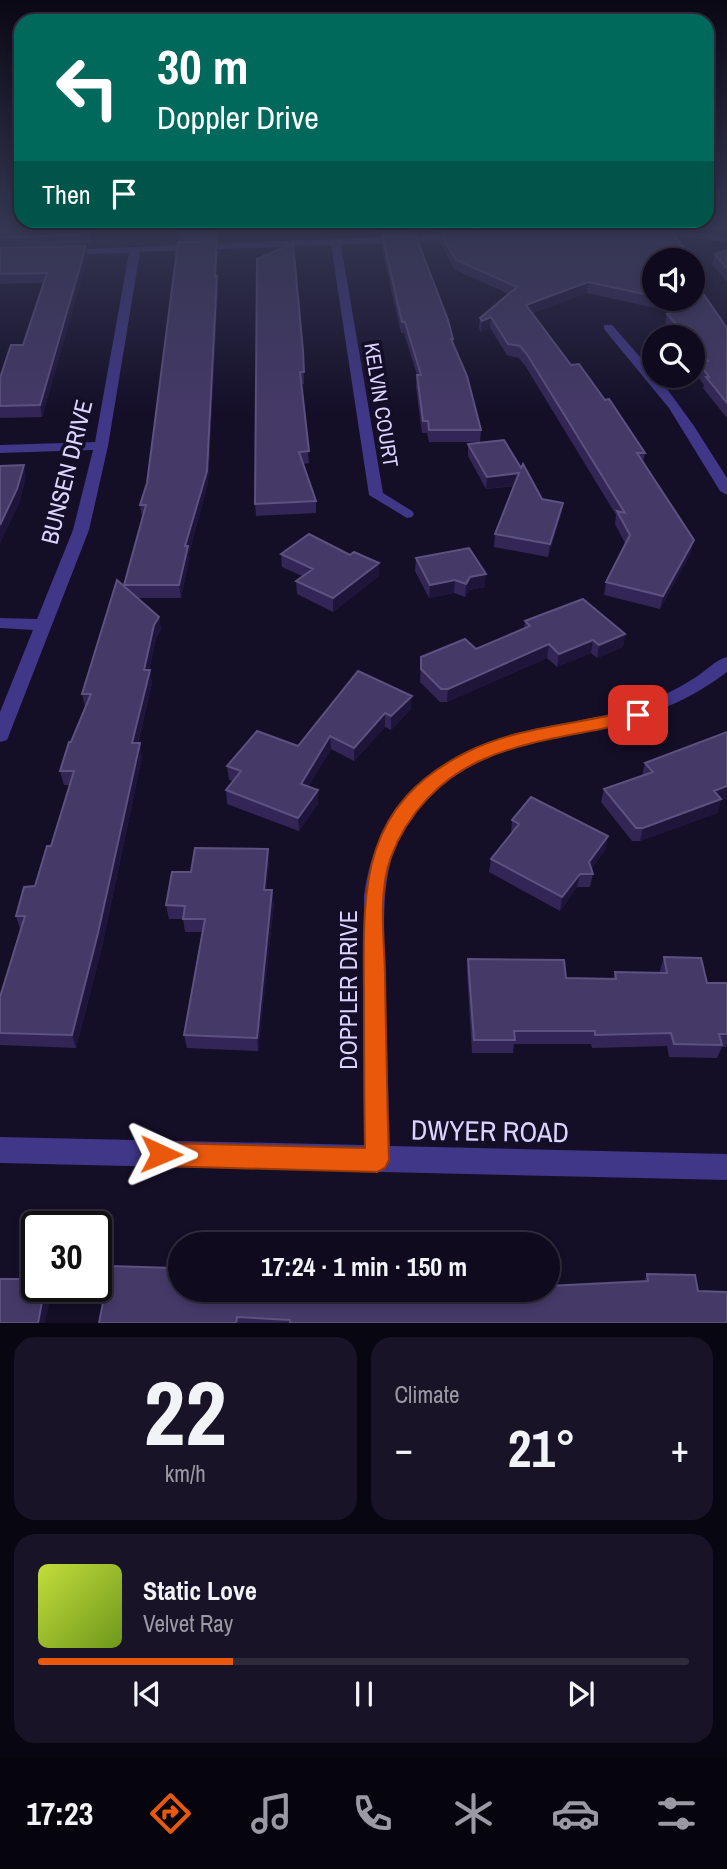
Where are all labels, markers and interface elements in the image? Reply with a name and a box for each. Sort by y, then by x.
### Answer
text: 30 m [157,33,249,99]
icon: left [42,42,133,133]
text: Doppler Drive [157,96,319,139]
icon: arrive [105,175,143,213]
text: Then [42,177,91,212]
map controls [642,248,705,388]
button: sound [642,248,705,311]
button: search [642,325,705,388]
street label: KELVIN COURT [357,341,406,470]
street label: BUNSEN DRIVE [33,396,99,547]
pin [608,685,668,745]
icon: arrive [619,696,657,734]
street label: DOPPLER DRIVE [332,910,364,1070]
street label: DWYER ROAD [411,1111,569,1151]
position arrow [124,1117,198,1191]
speed limit sign: 30 [21,1211,112,1302]
text: 17:24 · 1 min · 150 m [261,1249,467,1284]
text: 22 [144,1351,227,1473]
text: Climate [395,1379,459,1410]
text: 21° [508,1413,576,1483]
text: − [395,1423,413,1474]
text: + [671,1423,689,1474]
text: km/h [165,1458,206,1489]
text: Static Love [143,1573,257,1608]
text: Velvet Ray [143,1608,233,1639]
icon: previous [128,1675,166,1713]
icon: pause [345,1675,383,1713]
icon: next [562,1675,600,1713]
icon: directions [146,1789,195,1838]
icon: music [247,1789,296,1838]
icon: phone [348,1789,397,1838]
icon: climate [449,1789,498,1838]
icon: car [551,1789,600,1838]
icon: filters [652,1789,701,1838]
text: 17:23 [26,1792,93,1835]

